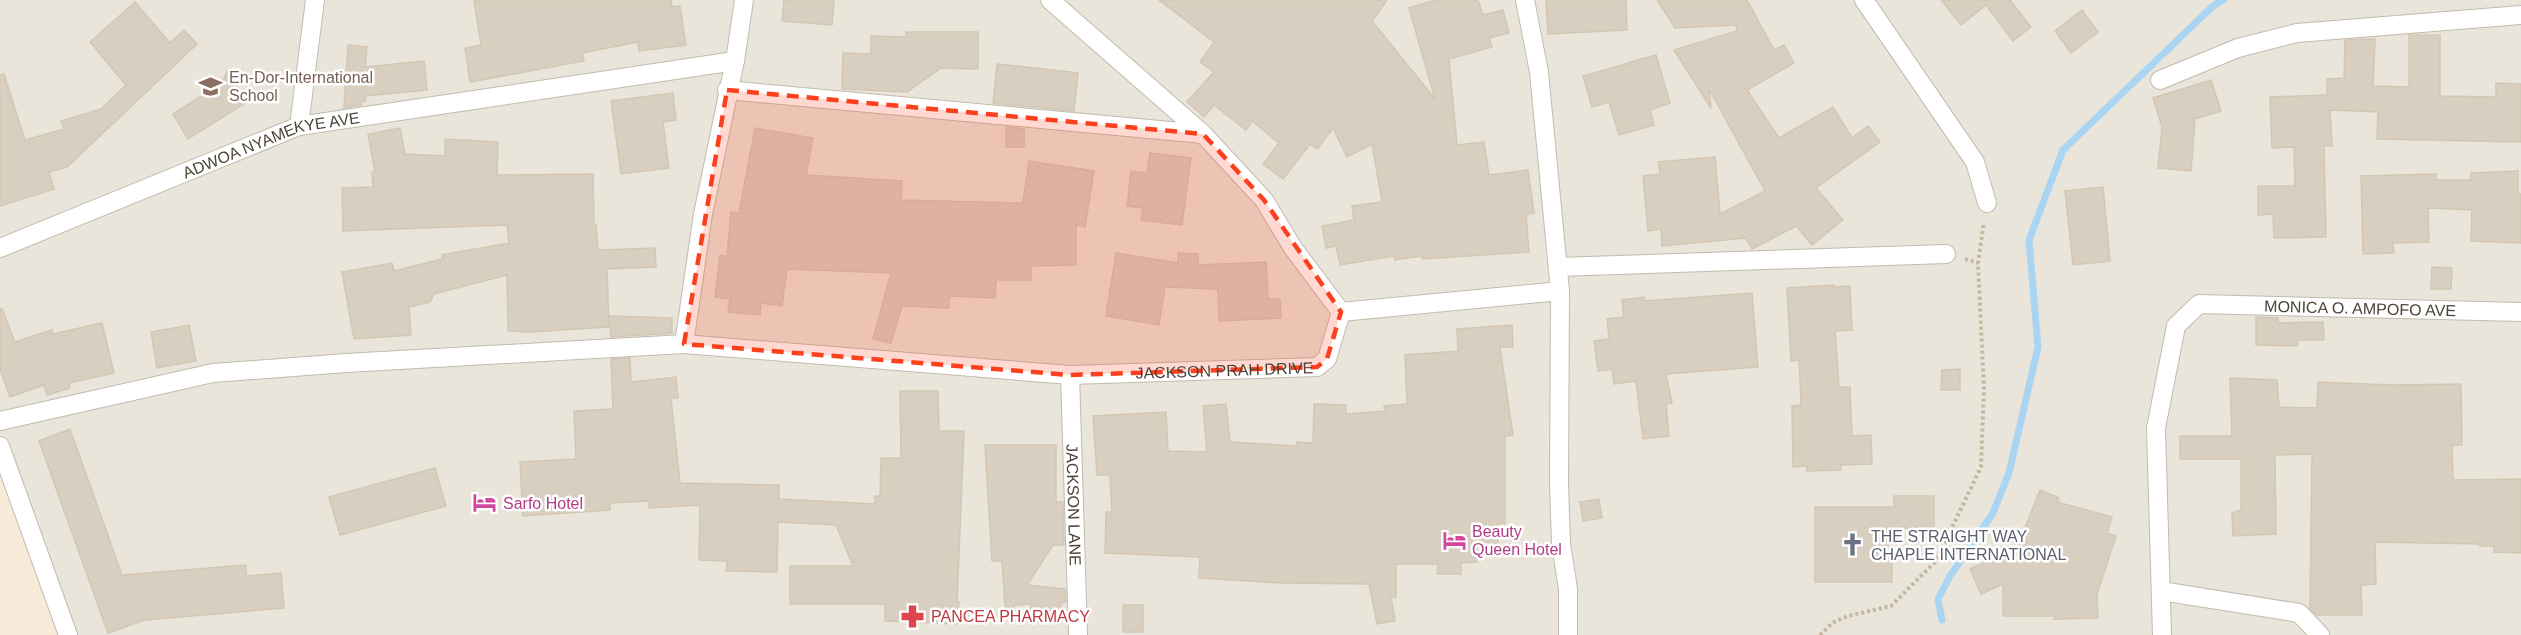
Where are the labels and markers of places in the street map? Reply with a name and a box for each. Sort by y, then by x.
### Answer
place label: En-Dor-International School [229,69,373,104]
school or university icon: En-Dor-International School [198,73,224,99]
hotel icon: Sarfo Hotel [472,490,498,516]
place label: Sarfo Hotel [503,495,583,512]
place label: Beauty Queen Hotel [1472,523,1562,558]
hotel icon: Beauty Queen Hotel [1441,527,1467,553]
place label: THE STRAIGHT WAY CHAPLE INTERNATIONAL [1871,528,2066,563]
church icon: THE STRAIGHT WAY CHAPLE INTERNATIONAL [1840,532,1866,558]
pharmacy icon: PANCEA PHARMACY [900,603,926,629]
place label: PANCEA PHARMACY [931,608,1090,625]

